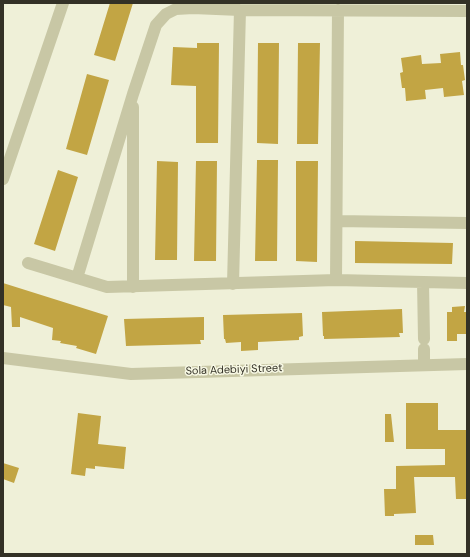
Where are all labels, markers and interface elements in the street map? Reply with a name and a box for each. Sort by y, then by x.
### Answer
street label: Sola Adebiyi Street [185,362,283,378]

